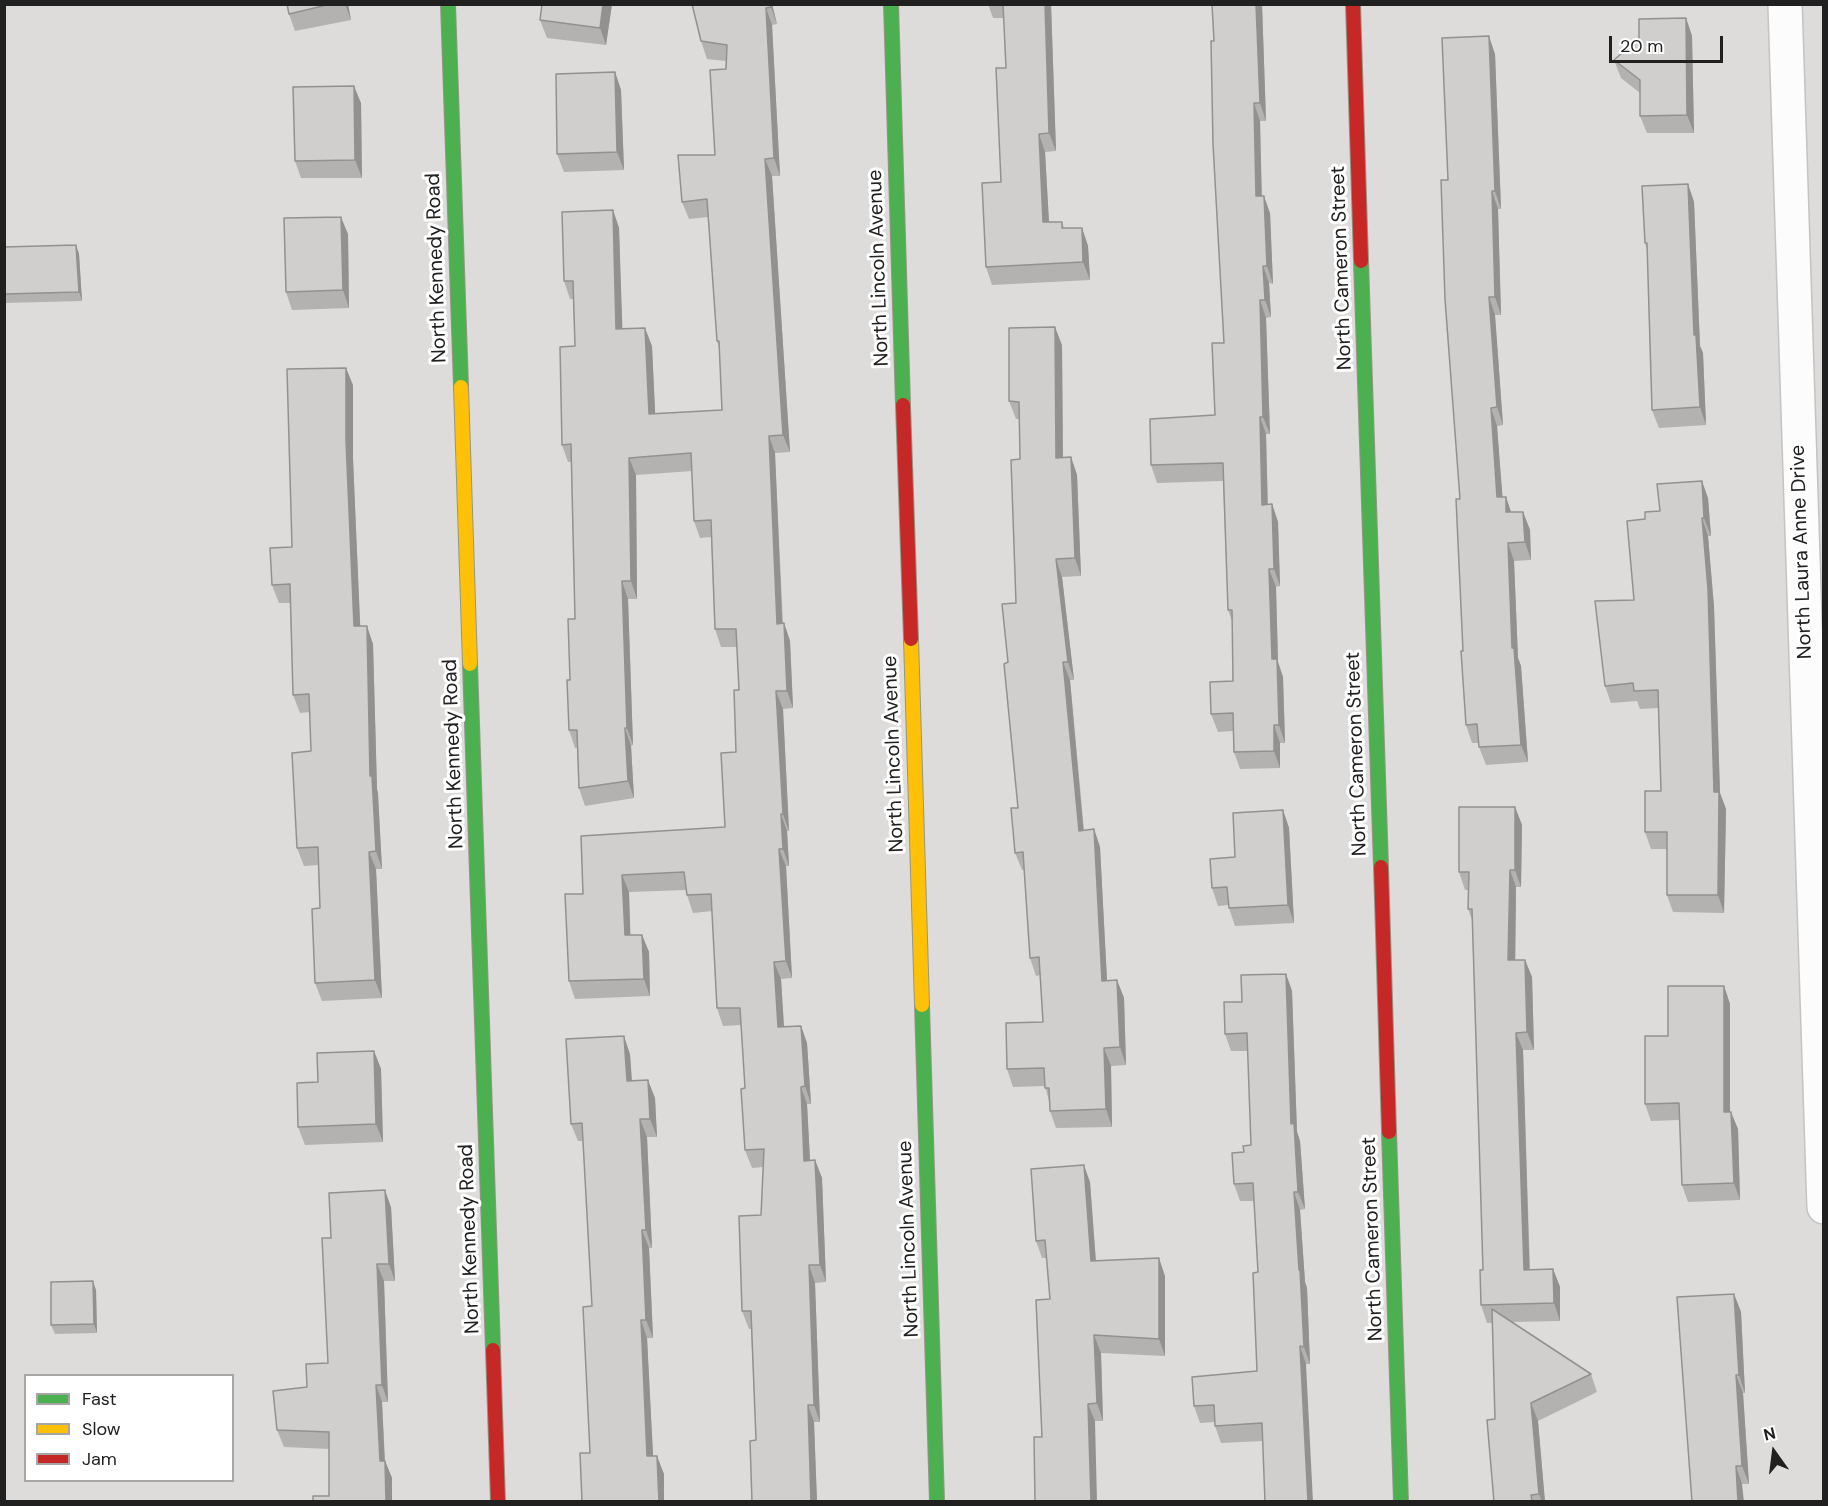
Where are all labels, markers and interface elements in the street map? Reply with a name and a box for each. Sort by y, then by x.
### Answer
scale bar [1612,24,1726,62]
text: 20 m [1620,34,1663,58]
street label: North Cameron Street [1326,165,1358,371]
street label: North Lincoln Avenue [864,169,894,367]
street label: North Kennedy Road [422,173,452,363]
street label: North Laura Anne Drive [1786,444,1818,660]
street label: North Cameron Street [1341,651,1373,857]
street label: North Lincoln Avenue [879,655,909,853]
street label: North Kennedy Road [439,659,469,849]
street label: North Cameron Street [1357,1136,1389,1342]
street label: North Lincoln Avenue [894,1140,924,1338]
street label: North Kennedy Road [455,1144,485,1334]
legend [24,1374,234,1482]
text: Fast [82,1387,117,1411]
text: Slow [82,1417,121,1441]
north arrow [1744,1422,1804,1482]
text: N [1761,1422,1778,1446]
text: Jam [82,1447,117,1471]

